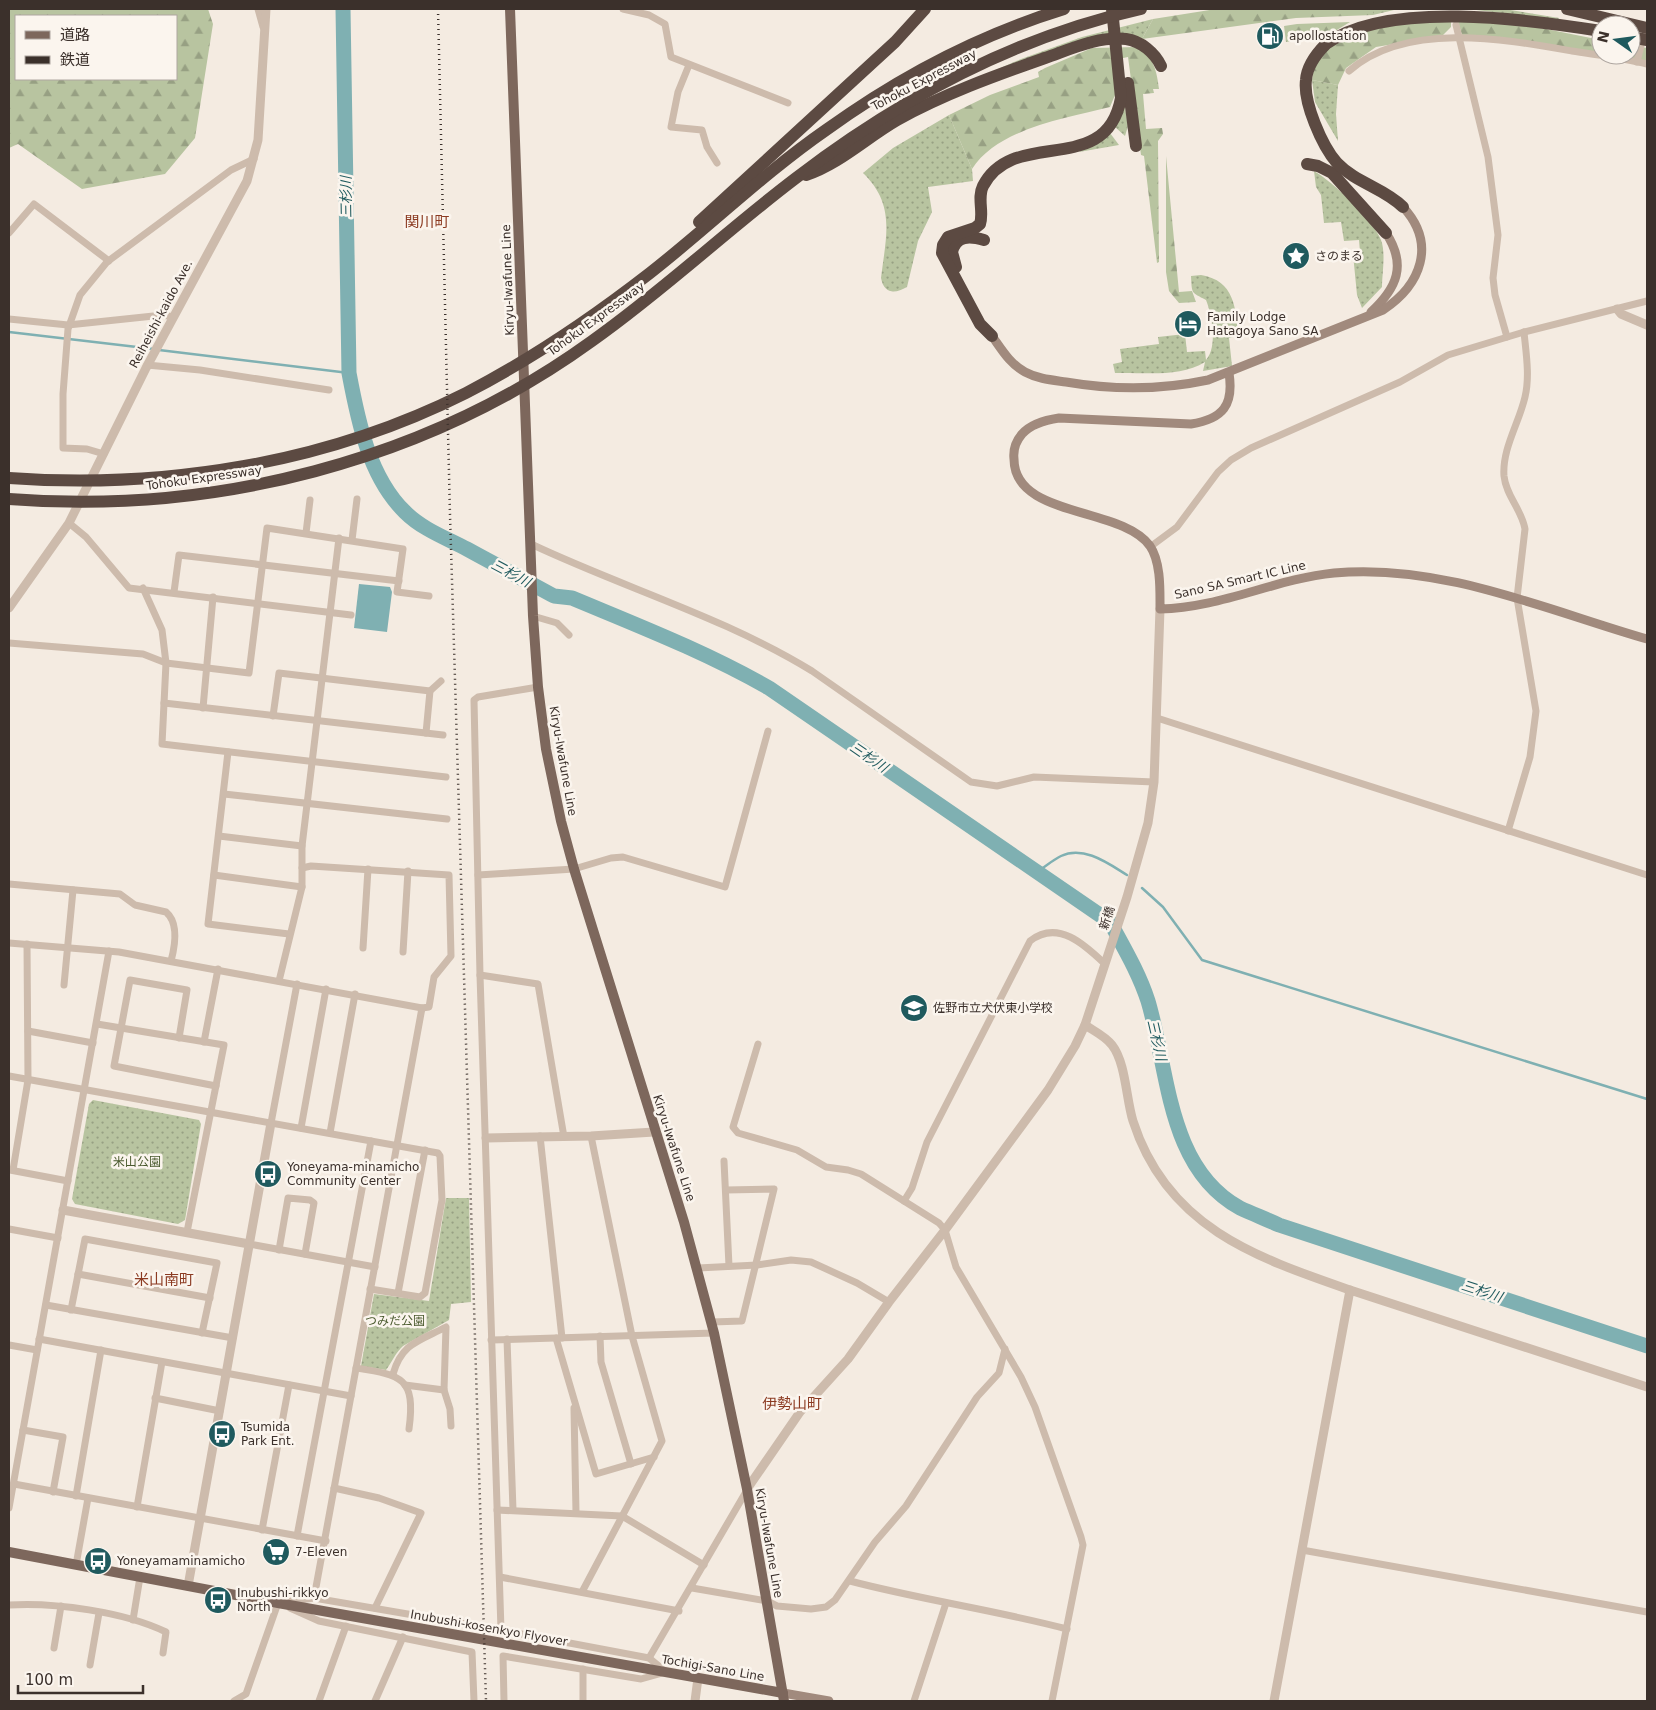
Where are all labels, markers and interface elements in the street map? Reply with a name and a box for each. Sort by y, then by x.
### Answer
legend [15,15,178,80]
north arrow [1591,15,1641,65]
fuel station icon: apollostation [1255,21,1285,51]
text: 道路 [60,26,90,44]
place label: apollostation [1289,29,1367,43]
text: N [1594,29,1613,44]
street label: Tohoku Expressway [868,46,979,114]
text: 鉄道 [60,51,90,69]
water label: 三杉川 [338,174,354,218]
district label: 関川町 [404,213,450,231]
street label: Kiryu-Iwafune Line [499,224,517,336]
place icon: さのまる [1281,241,1311,271]
place label: さのまる [1315,249,1363,263]
street label: Reiheishi-kaido Ave. [127,258,195,370]
street label: Tohoku Expressway [544,279,647,360]
hotel icon: Family Lodge Hatagoya Sano SA [1173,309,1203,339]
place label: Family Lodge Hatagoya Sano SA [1207,310,1319,338]
street label: Tohoku Expressway [144,463,263,493]
water label: 三杉川 [489,556,535,591]
street label: Sano SA Smart IC Line [1173,558,1307,602]
street label: Kiryu-Iwafune Line [546,705,580,817]
water label: 三杉川 [847,739,893,776]
street label: 新橋 [1096,904,1118,932]
school or university icon: 佐野市立犬伏東小学校 [899,993,929,1023]
place label: 佐野市立犬伏東小学校 [933,1001,1053,1015]
water label: 三杉川 [1144,1018,1170,1064]
street label: Kiryu-Iwafune Line [650,1093,698,1203]
park label: 米山公園 [113,1155,161,1169]
bus stop icon: Yoneyama-minamicho Community Center [253,1159,283,1189]
place label: Yoneyama-minamicho Community Center [286,1160,419,1188]
district label: 米山南町 [134,1271,194,1289]
water label: 三杉川 [1460,1277,1506,1306]
park label: つみだ公園 [365,1314,425,1328]
district label: 伊勢山町 [762,1395,822,1413]
bus stop icon: Tsumida Park Ent. [207,1419,237,1449]
place label: Tsumida Park Ent. [240,1420,294,1448]
street label: Kiryu-Iwafune Line [752,1487,786,1599]
supermarket icon: 7-Eleven [261,1537,291,1567]
place label: 7-Eleven [295,1545,347,1559]
bus stop icon: Yoneyamaminamicho [83,1546,113,1576]
place label: Yoneyamaminamicho [116,1554,245,1568]
bus stop icon: Inubushi-rikkyo North [203,1585,233,1615]
place label: Inubushi-rikkyo North [237,1586,329,1614]
street label: Inubushi-kosenkyo Flyover [409,1607,569,1649]
street label: Tochigi-Sano Line [659,1652,766,1684]
scale bar [18,1662,142,1694]
text: 100 m [25,1671,73,1689]

